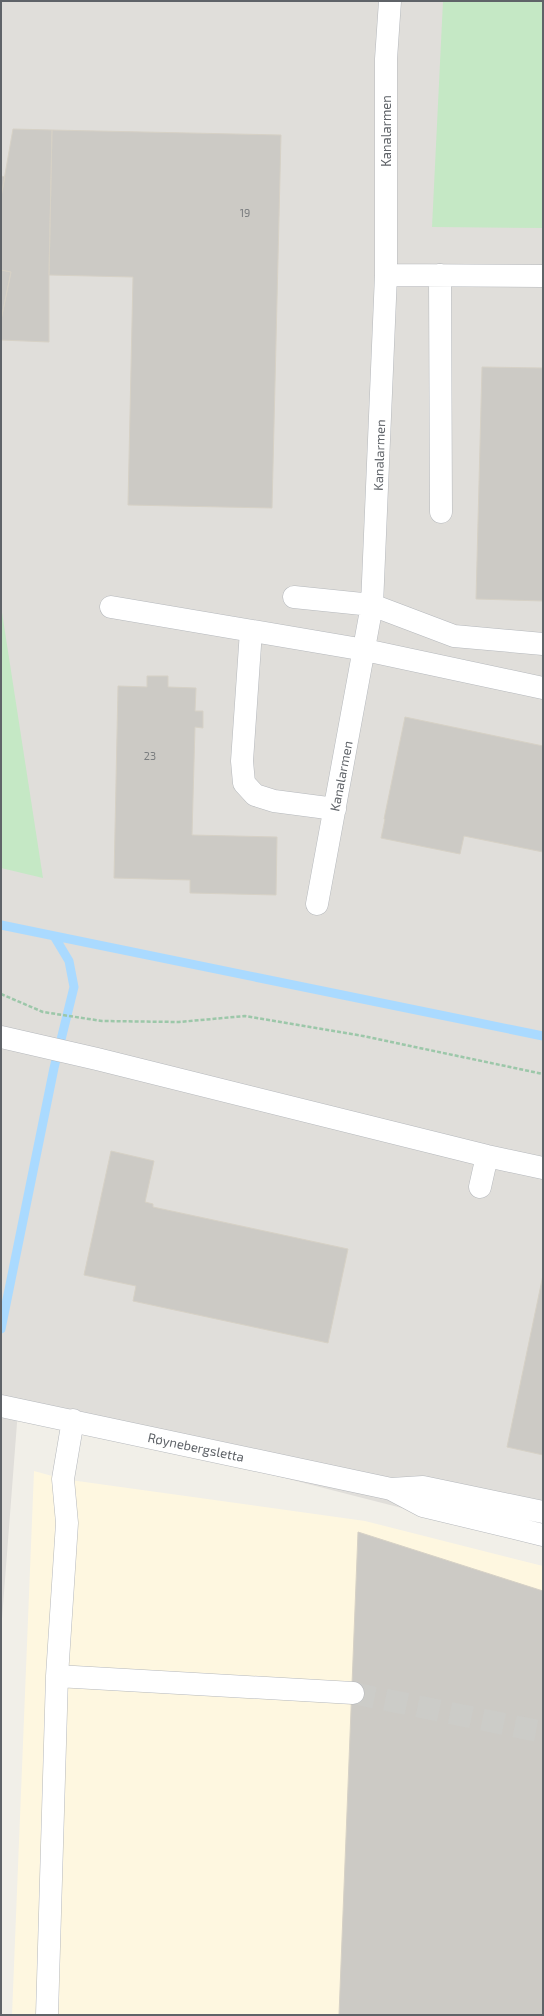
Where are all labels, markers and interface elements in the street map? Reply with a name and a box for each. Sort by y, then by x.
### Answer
street label: Kanalarmen [378,95,394,167]
house number: 19 [240,206,250,219]
street label: Kanalarmen [370,419,388,491]
street label: Kanalarmen [326,739,356,813]
house number: 23 [144,749,156,762]
street label: Røynebergsletta [146,1429,246,1465]

